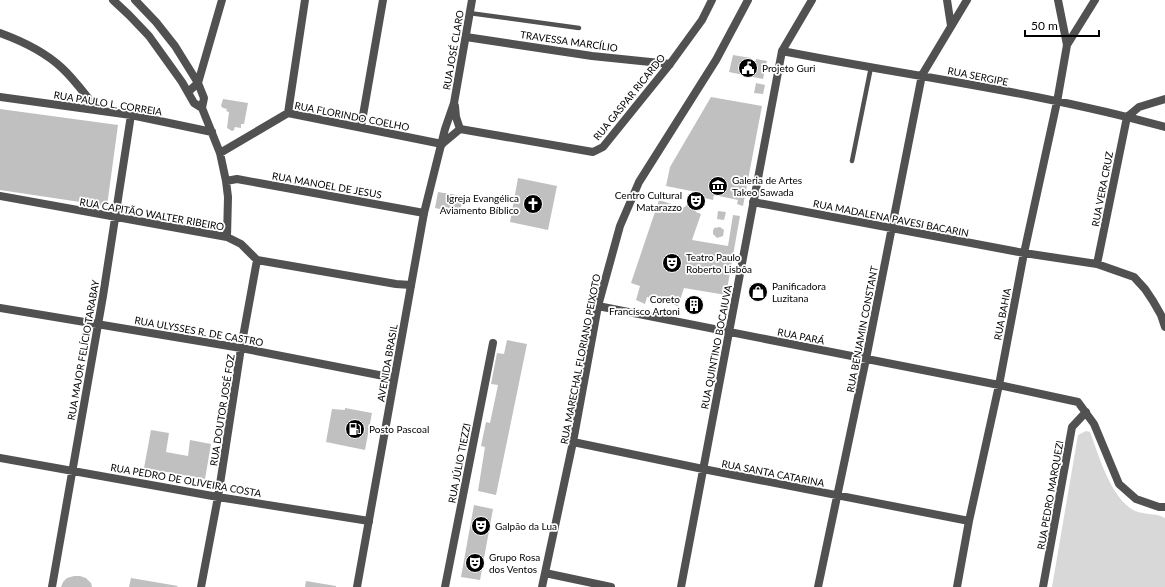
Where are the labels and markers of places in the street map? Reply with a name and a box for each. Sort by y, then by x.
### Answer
public building icon: Projeto Guri [737,57,759,79]
place label: Projeto Guri [762,62,815,74]
place label: Galeria de Artes Takeo Sawada [732,174,802,198]
museum icon: Galeria de Artes Takeo Sawada [707,175,729,197]
place label: Centro Cultural Matarazzo [615,189,682,213]
theatre icon: Centro Cultural Matarazzo [685,190,707,212]
place label: Igreja Evangélica Aviamento Bíblico [440,192,519,216]
church icon: Igreja Evangélica Aviamento Bíblico [522,193,544,215]
place label: Teatro Paulo Roberto Lisbôa [686,251,752,275]
theatre icon: Teatro Paulo Roberto Lisbôa [661,252,683,274]
place label: Panificadora Luzitana [772,280,826,304]
shop icon: Panificadora Luzitana [747,281,769,303]
place label: Coreto Francisco Artoni [609,293,680,317]
building icon: Coreto Francisco Artoni [683,294,705,316]
fuel station icon: Posto Pascoal [344,418,366,440]
place label: Posto Pascoal [369,423,429,435]
theatre icon: Galpão da Lua [470,515,492,537]
place label: Galpão da Lua [495,520,557,532]
place label: Grupo Rosa dos Ventos [489,551,540,575]
theatre icon: Grupo Rosa dos Ventos [464,552,486,574]

